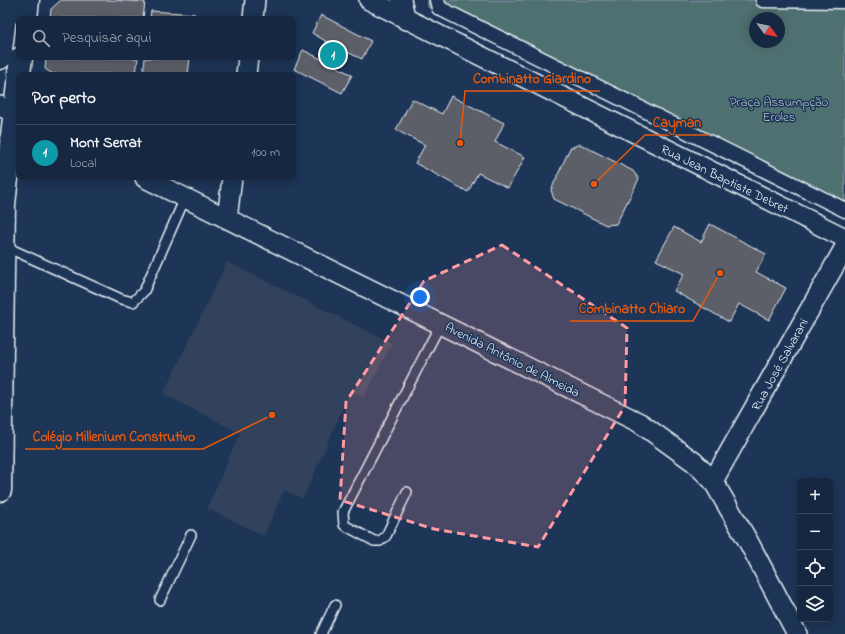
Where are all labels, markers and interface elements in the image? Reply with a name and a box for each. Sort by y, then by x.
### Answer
north arrow [749,12,785,48]
search box [16,16,296,60]
icon: search [30,27,52,49]
text: Pesquisar aqui [62,27,151,49]
pin: 1 [320,40,346,70]
callout: Combinatto Giardino [465,65,600,91]
text: Combinatto Giardino [473,69,591,90]
text: Por perto [32,86,96,111]
park label: Praça Assumpção Eroles [730,93,829,127]
callout: Cayman [645,109,709,135]
text: Cayman [653,113,701,136]
text: Mont Serrat [70,132,142,154]
street label: Rua Jean Baptiste Debret [657,140,792,219]
text: 1 [43,143,47,162]
text: 100 m [251,143,280,162]
text: Local [70,154,97,173]
your location [410,287,430,307]
callout: Combinatto Chiaro [570,295,693,321]
text: Combinatto Chiaro [579,299,685,320]
street label: Rua José Salvarani [747,315,814,414]
street label: Avenida Antônio de Almeida [442,318,583,403]
callout: Colégio Millenium Construtivo [25,423,203,449]
text: Colégio Millenium Construtivo [33,427,195,450]
map controls [797,478,833,622]
button: + [797,478,833,514]
button: − [797,514,833,550]
button: locate [797,550,833,586]
button: layers [797,586,833,622]

